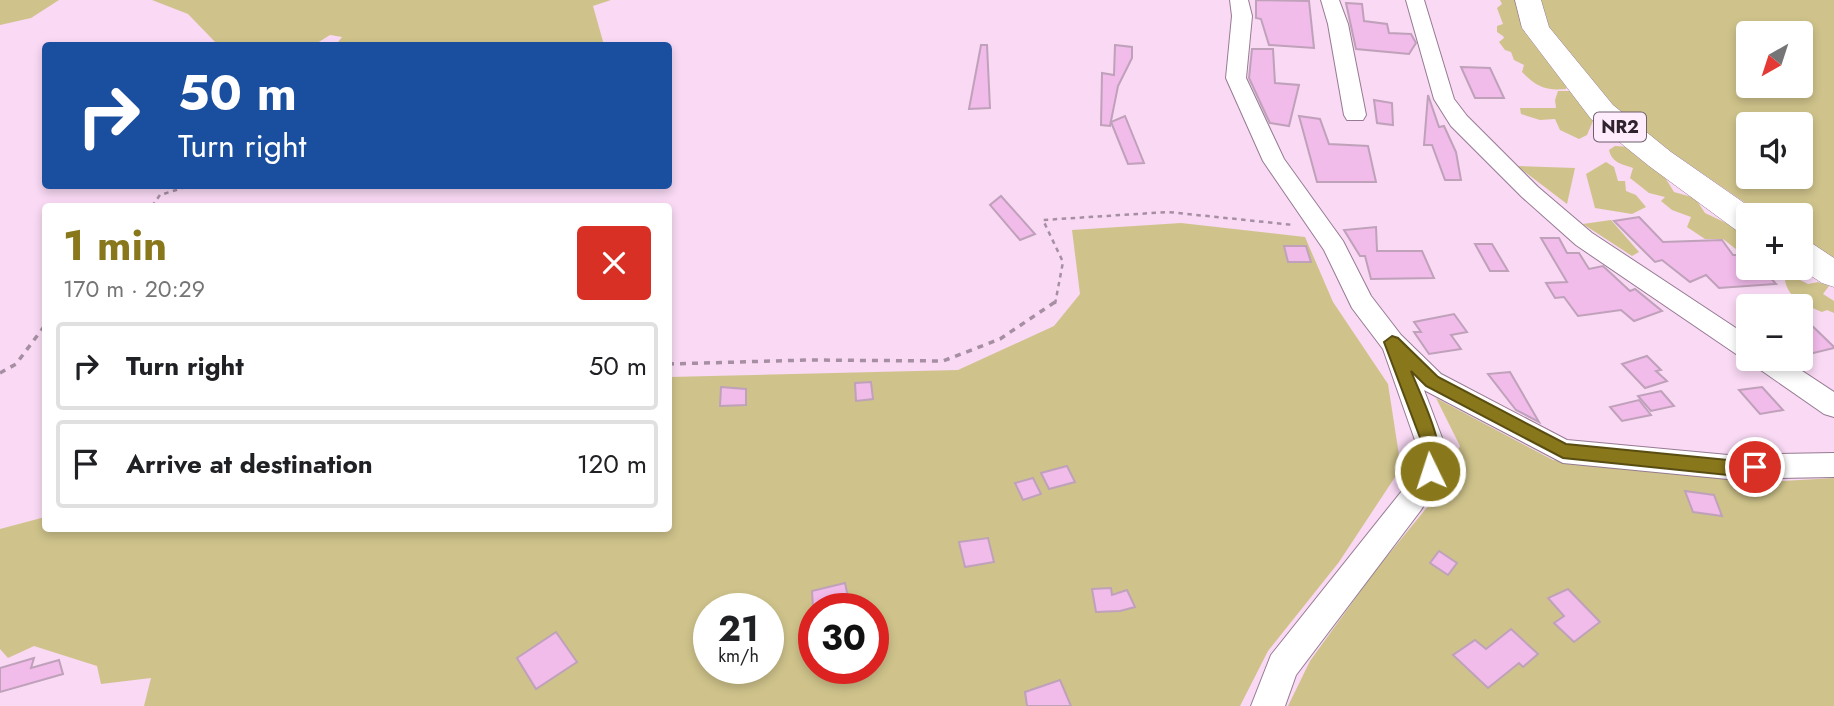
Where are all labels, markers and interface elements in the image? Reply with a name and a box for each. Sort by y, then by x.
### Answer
north arrow [1736,21,1813,98]
map controls [1736,21,1813,371]
text: 50 m [178,58,297,128]
icon: right [63,70,154,161]
road number: NR2 [1594,112,1646,142]
button: sound [1736,112,1813,189]
text: Turn right [178,123,307,169]
button: + [1736,203,1813,280]
text: 1 min [63,215,167,276]
button: close [577,226,651,300]
text: 170 m · 20:29 [63,272,205,306]
button: − [1736,294,1813,371]
icon: right [67,347,105,385]
text: Turn right [126,347,244,385]
text: 50 m [589,347,647,385]
position arrow [1393,434,1467,508]
pin [1725,437,1785,497]
icon: arrive [67,445,105,483]
text: Arrive at destination [126,445,373,483]
text: 120 m [577,445,647,483]
icon: arrive [1736,448,1774,486]
speed limit sign: 30 [798,593,889,684]
text: 21 [718,604,759,654]
text: km/h [718,643,759,669]

